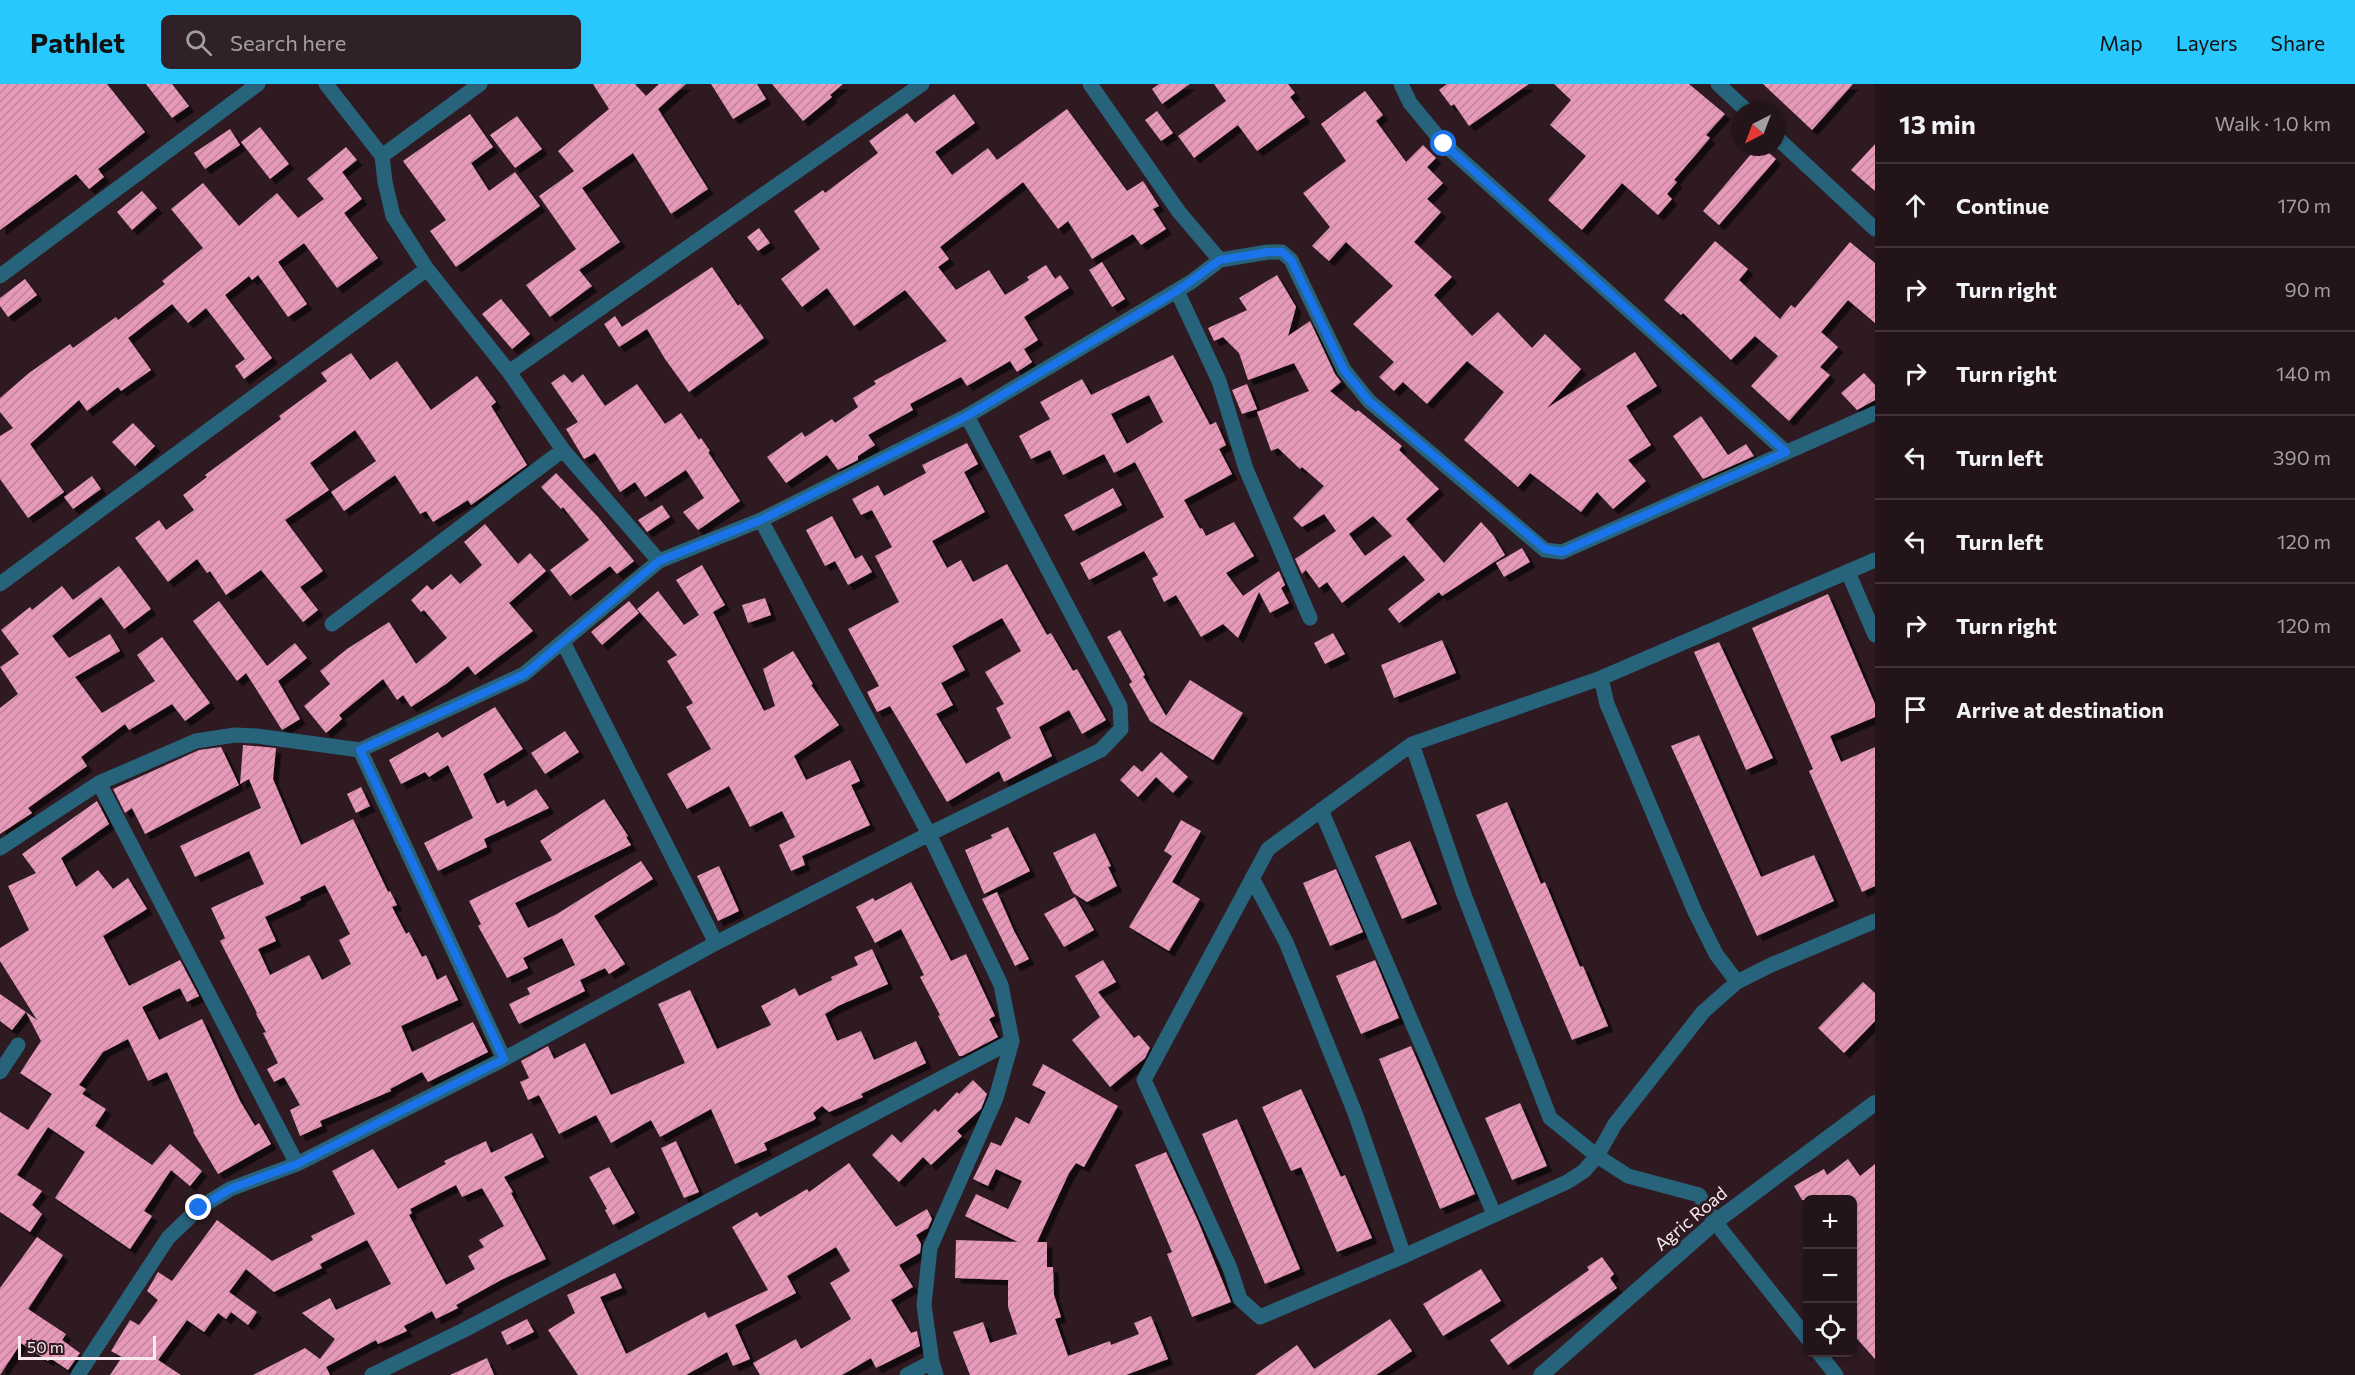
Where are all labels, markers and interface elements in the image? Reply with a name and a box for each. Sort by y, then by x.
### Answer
search box [161,15,581,69]
text: Pathlet [30,25,125,59]
icon: search [182,26,215,59]
text: Search here [230,29,346,56]
text: Map [2099,30,2143,55]
text: Layers [2176,30,2238,55]
text: Share [2271,30,2325,55]
north arrow [1731,102,1785,156]
text: 13 min [1899,108,1976,139]
text: Walk · 1.0 km [2215,111,2331,135]
route start [1430,130,1456,156]
icon: ahead [1899,189,1932,222]
text: Continue [1956,192,2049,219]
text: 170 m [2278,193,2331,217]
icon: right [1899,273,1932,306]
text: Turn right [1956,276,2057,303]
text: 90 m [2285,277,2331,301]
icon: right [1899,357,1932,390]
text: Turn right [1956,360,2057,387]
text: 140 m [2276,361,2331,385]
icon: left [1899,441,1932,474]
text: Turn left [1956,444,2043,471]
text: 390 m [2273,445,2331,469]
icon: left [1899,525,1932,558]
text: Turn left [1956,528,2043,555]
text: 120 m [2277,529,2331,553]
icon: right [1899,609,1932,642]
text: Turn right [1956,612,2057,639]
text: 120 m [2277,613,2331,637]
icon: arrive [1899,693,1932,726]
text: Arrive at destination [1956,696,2164,723]
street label: Agric Road [1650,1182,1731,1255]
route end [185,1194,211,1220]
map controls [1803,1195,1857,1357]
button: + [1803,1195,1857,1249]
button: − [1803,1249,1857,1303]
button: locate [1803,1303,1857,1357]
scale bar [18,1333,156,1360]
text: 50 m [27,1337,64,1356]

